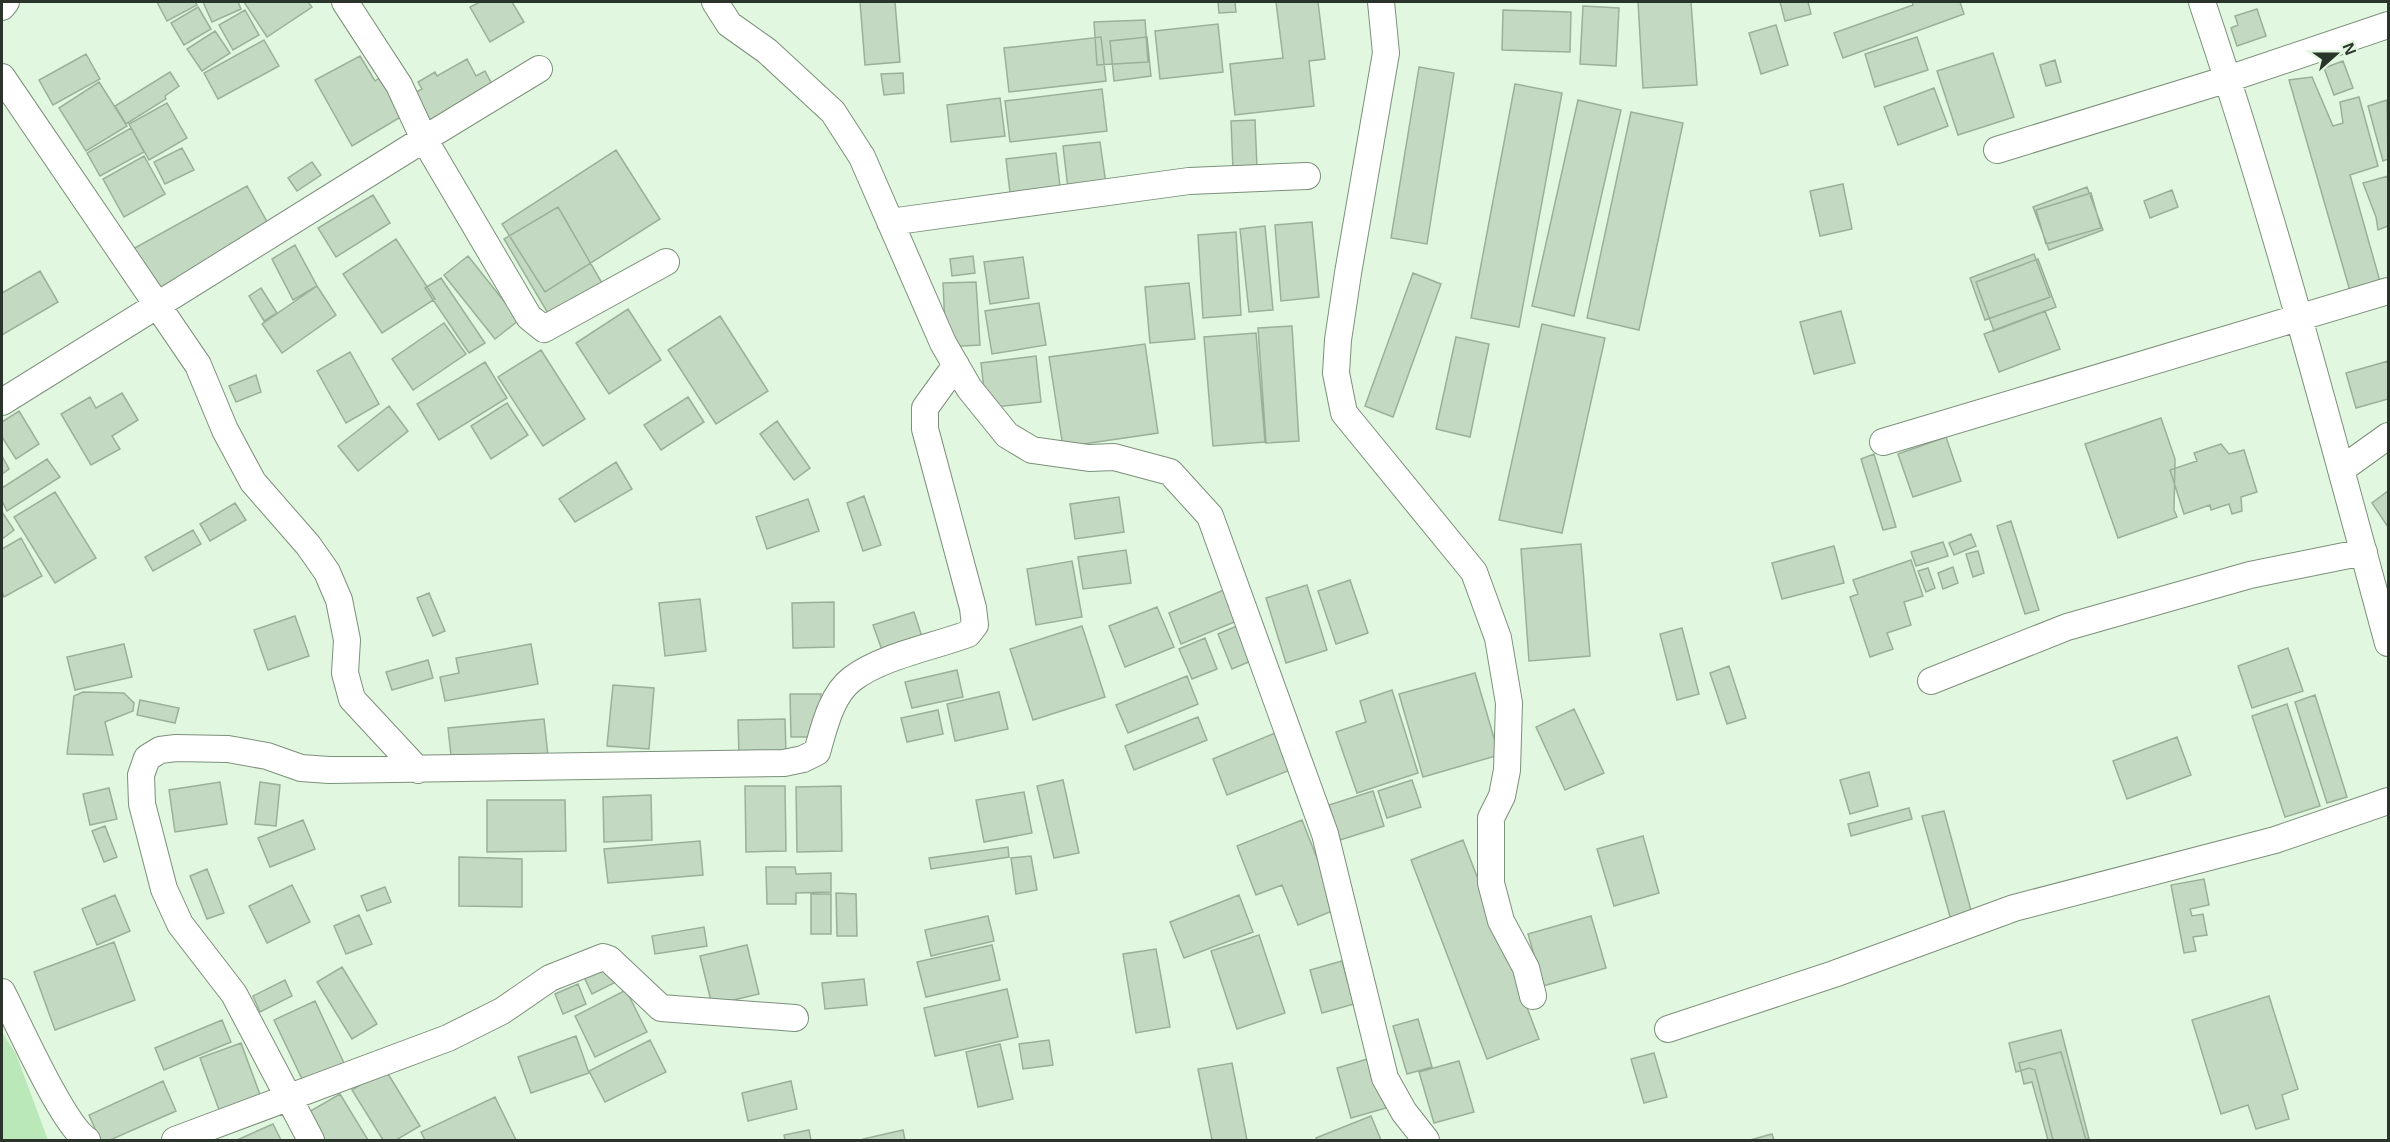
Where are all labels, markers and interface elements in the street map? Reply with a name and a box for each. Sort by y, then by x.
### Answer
north arrow [2306,24,2366,84]
text: N [2340,40,2360,57]

